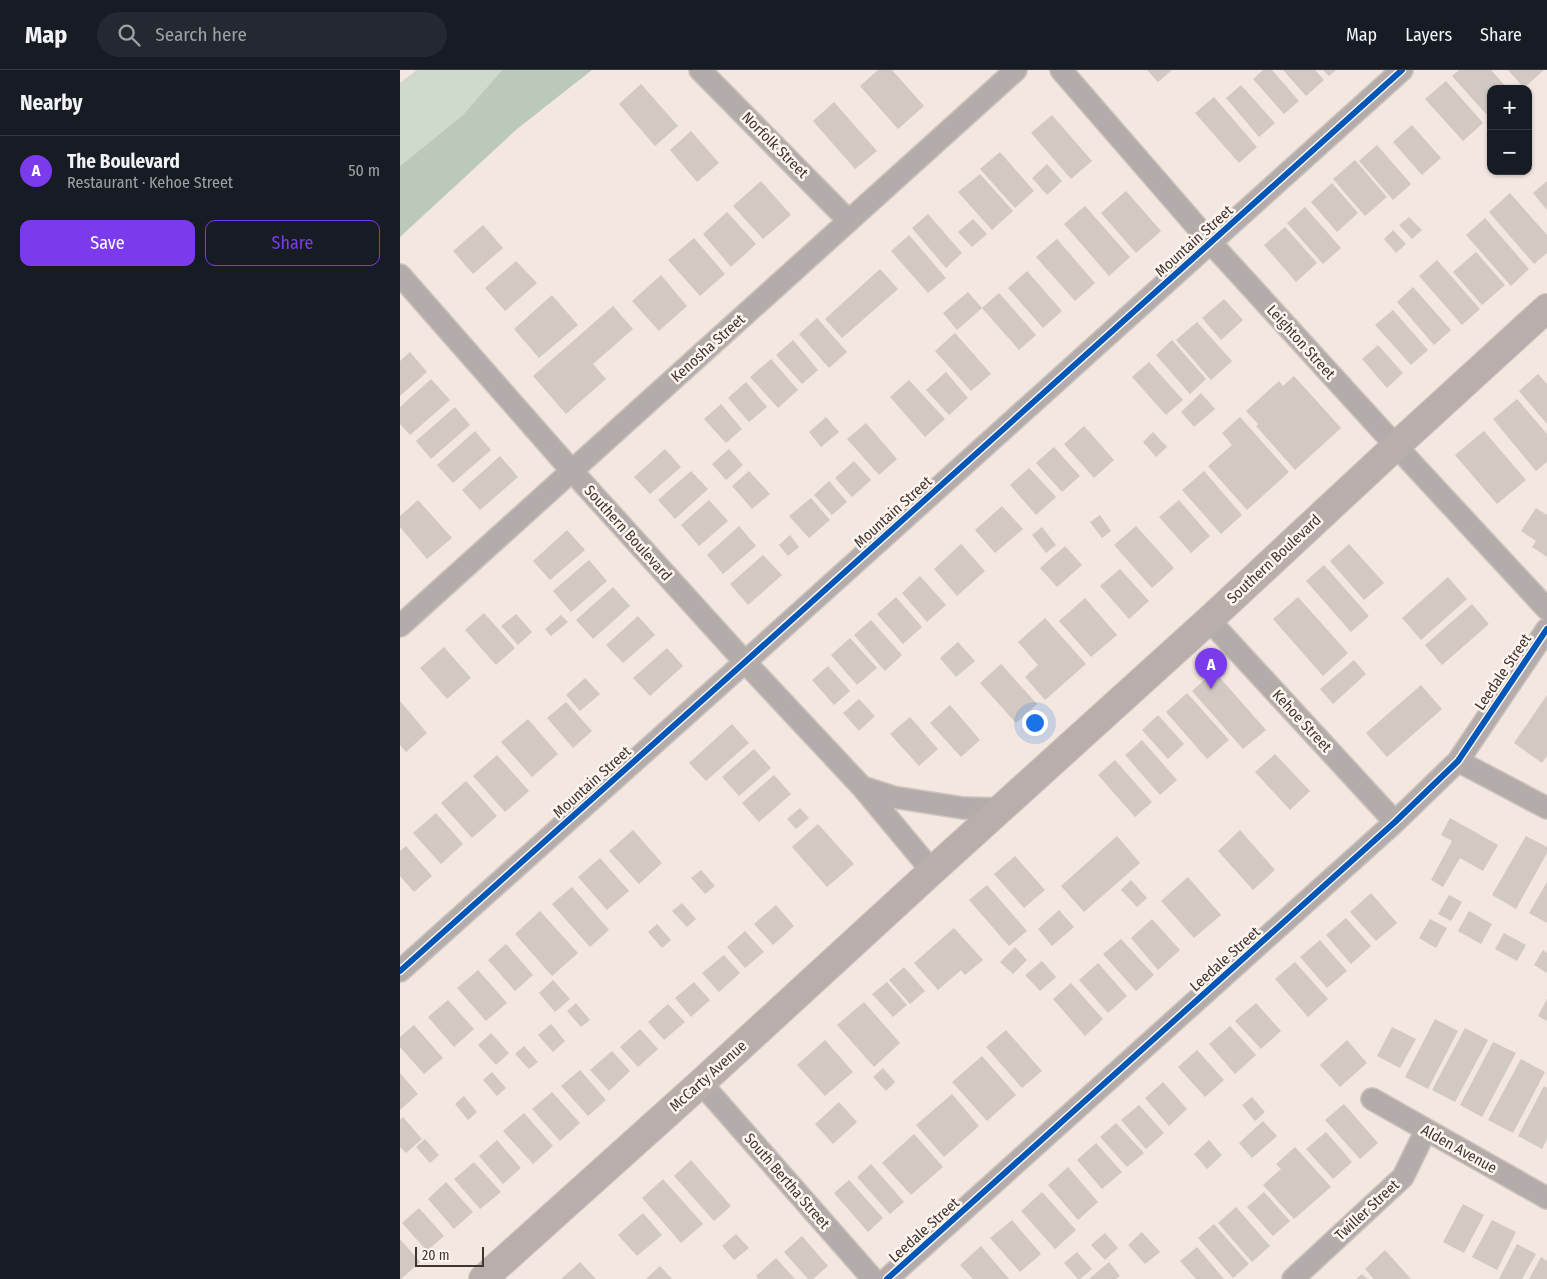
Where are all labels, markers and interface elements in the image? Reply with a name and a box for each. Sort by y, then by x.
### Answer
search box [97,12,447,57]
text: Map [25,21,67,49]
icon: search [115,21,143,49]
text: Search here [155,23,247,46]
text: Map [1346,24,1377,46]
text: Layers [1405,24,1452,46]
text: Share [1480,24,1522,46]
map controls [1487,85,1532,175]
button: + [1487,85,1532,130]
text: Nearby [20,90,82,116]
street label: Norfolk Street [738,108,812,182]
button: − [1487,130,1532,175]
text: The Boulevard [67,150,180,173]
text: A [32,161,40,180]
text: 50 m [348,161,380,180]
text: Restaurant · Kehoe Street [67,173,233,192]
street label: Mountain Street [1151,201,1237,281]
button: Save [20,220,195,266]
button: Share [205,220,380,266]
street label: Leighton Street [1263,301,1339,383]
street label: Kenosha Street [667,310,749,386]
street label: Mountain Street [850,472,936,552]
street label: Southern Boulevard [581,482,675,584]
street label: Southern Boulevard [1223,511,1325,607]
street label: Leedale Street [1471,630,1535,714]
pin: A [1195,648,1227,689]
street label: Kehoe Street [1269,686,1335,756]
your location [1022,710,1048,736]
street label: Mountain Street [549,742,635,822]
street label: Leedale Street [1186,923,1264,995]
street label: McCarty Avenue [666,1037,750,1115]
street label: Alden Avenue [1418,1121,1500,1177]
street label: South Bertha Street [741,1129,834,1233]
street label: Twiller Street [1331,1176,1403,1244]
street label: Leedale Street [885,1194,963,1266]
scale bar [415,1244,484,1267]
text: 20 m [422,1247,450,1264]

